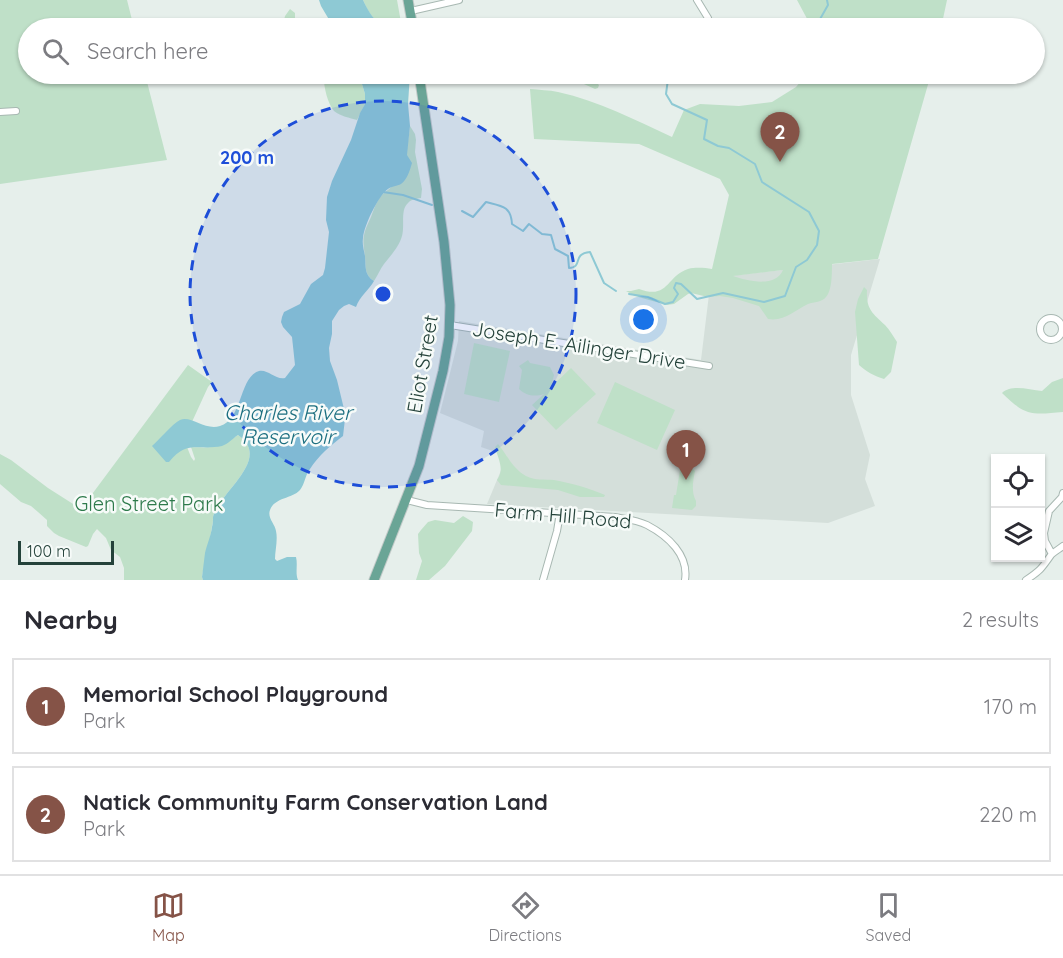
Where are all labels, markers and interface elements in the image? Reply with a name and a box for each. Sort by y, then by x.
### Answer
search box [18,18,1045,84]
icon: search [39,35,72,68]
text: Search here [87,37,208,65]
pin: 2 [760,112,800,162]
text: 200 m [220,146,274,169]
centre of rings [373,284,393,304]
your location [629,305,658,334]
street label: Eliot Street [401,313,443,415]
street label: Joseph E. Ailinger Drive [470,316,688,374]
water label: Charles River Reservoir [224,399,355,449]
pin: 1 [666,430,706,480]
map controls [991,454,1045,562]
button: locate [991,454,1045,508]
park label: Glen Street Park [74,491,224,516]
street label: Farm Hill Road [493,497,633,533]
button: layers [991,508,1045,562]
scale bar [18,538,114,566]
text: 100 m [27,541,71,561]
text: Nearby [24,603,118,636]
text: 2 results [962,607,1039,632]
text: Memorial School Playground [83,680,388,708]
text: 1 [42,694,49,719]
text: 170 m [984,694,1037,719]
text: Park [83,708,125,733]
text: Natick Community Farm Conservation Land [83,788,548,816]
text: 2 [40,802,51,827]
text: 220 m [979,802,1037,827]
text: Park [83,816,125,841]
tab: Map [152,889,185,945]
tab: Directions [489,889,562,945]
tab: Saved [866,889,911,945]

